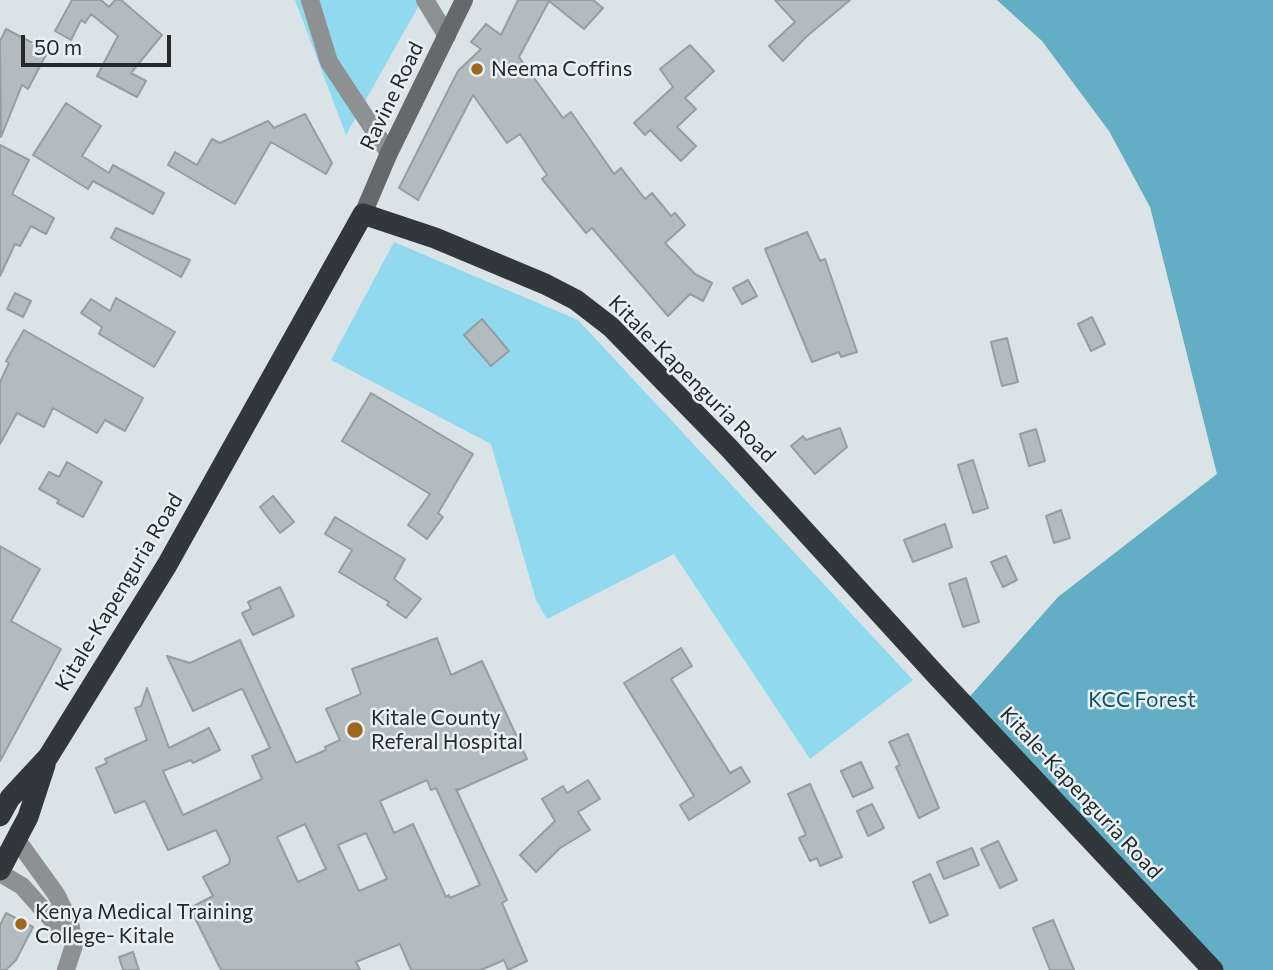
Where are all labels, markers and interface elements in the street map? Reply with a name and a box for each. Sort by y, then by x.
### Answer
scale bar [24,21,175,65]
text: 50 m [34,34,82,59]
street label: Ravine Road [355,38,429,154]
place label: Neema Coffins [491,56,632,82]
marker: Neema Coffins [469,61,485,77]
street label: Kitale-Kapenguria Road [603,290,781,468]
street label: Kitale-Kapenguria Road [50,489,188,695]
park label: KCC Forest [1088,687,1196,713]
street label: Kitale-Kapenguria Road [995,702,1167,884]
place label: Kitale County Referal Hospital [371,705,523,755]
marker: Kitale County Referal Hospital [345,720,365,740]
place label: Kenya Medical Training College- Kitale [35,899,253,949]
marker: Kenya Medical Training College- Kitale [13,916,29,932]

